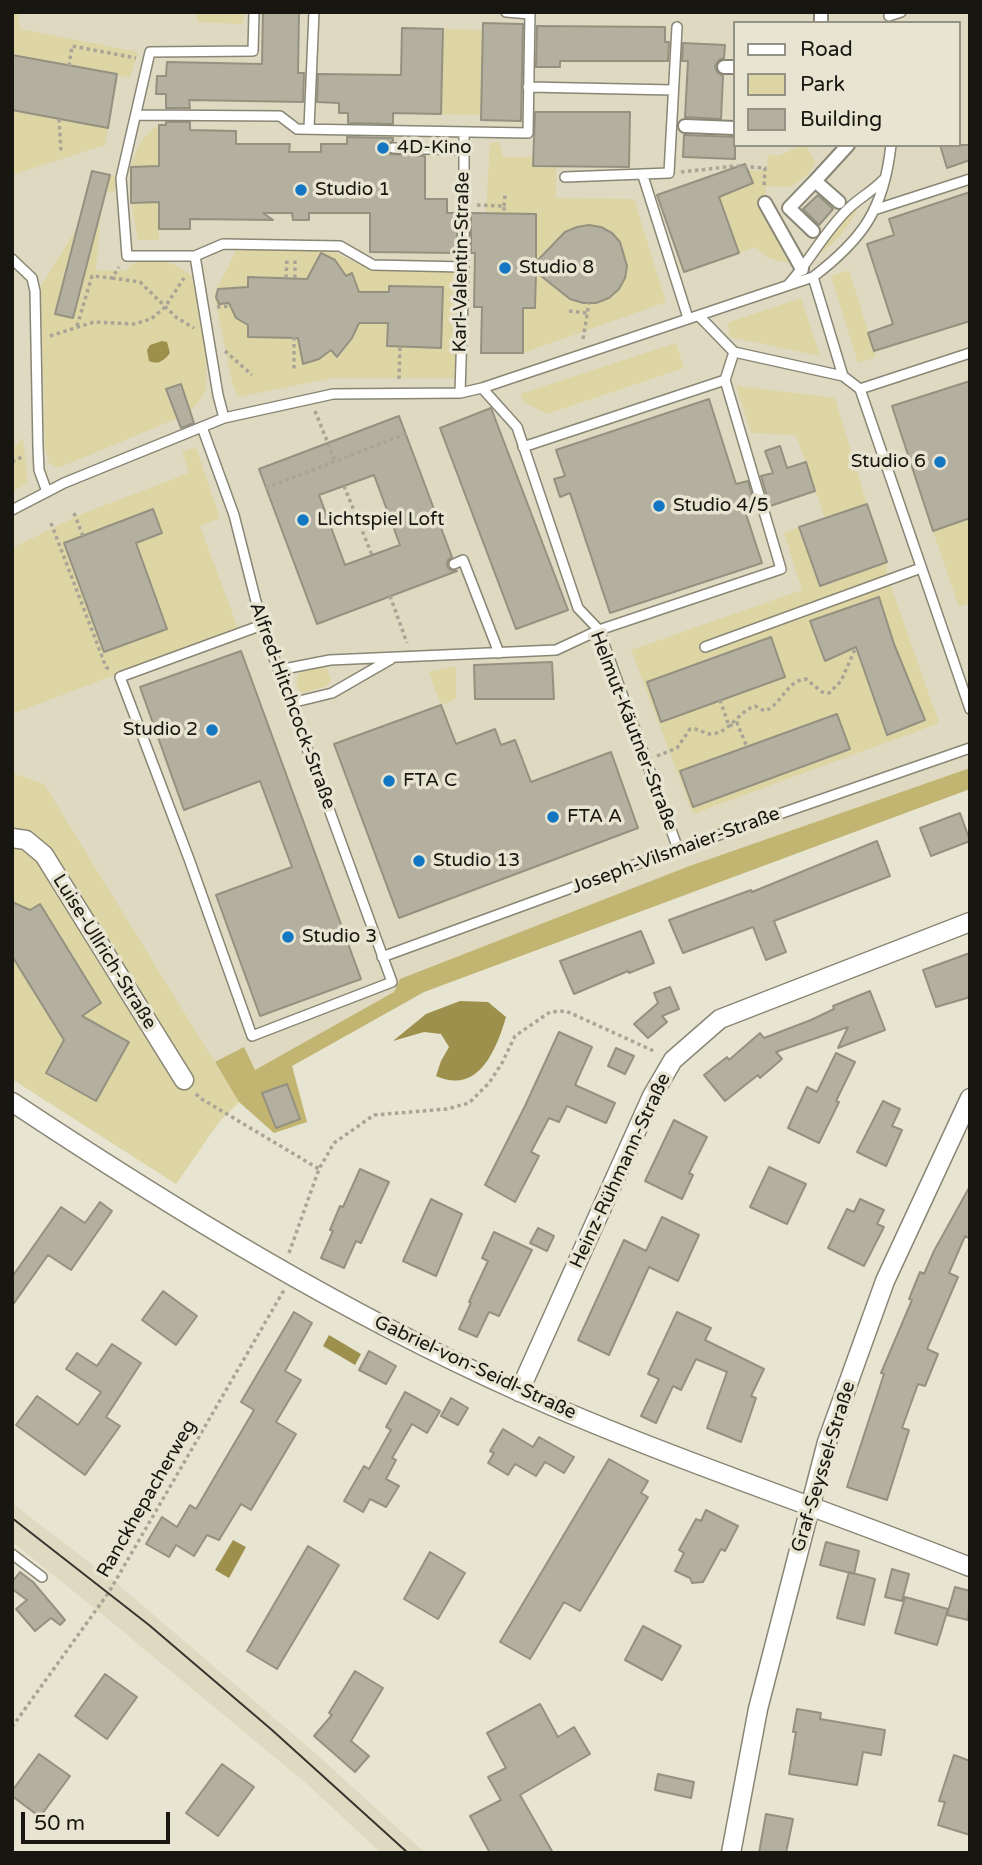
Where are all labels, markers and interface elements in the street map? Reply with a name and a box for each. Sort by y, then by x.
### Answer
legend [734,21,961,147]
text: Road [800,37,853,62]
text: Park [800,72,845,97]
text: Building [800,107,882,132]
place label: 4D-Kino [397,137,472,159]
marker: 4D-Kino [375,140,391,156]
street label: Karl-Valentin-Straße [449,171,475,353]
place label: Studio 1 [315,179,390,201]
marker: Studio 1 [293,182,309,198]
place label: Studio 8 [519,257,594,279]
marker: Studio 8 [497,260,513,276]
place label: Studio 6 [851,451,926,473]
marker: Studio 6 [932,454,948,470]
place label: Studio 4/5 [673,495,769,517]
marker: Studio 4/5 [651,498,667,514]
place label: Lichtspiel Loft [317,509,444,531]
marker: Lichtspiel Loft [295,512,311,528]
street label: Alfred-Hitchcock-Straße [244,599,340,813]
street label: Helmut-Käutner-Straße [584,628,682,834]
place label: Studio 2 [123,719,198,741]
marker: Studio 2 [204,722,220,738]
place label: FTA C [403,770,457,792]
marker: FTA C [381,773,397,789]
street label: Joseph-Vilsmaier-Straße [569,803,783,899]
place label: FTA A [567,806,622,828]
marker: FTA A [545,809,561,825]
place label: Studio 13 [433,850,520,872]
marker: Studio 13 [411,853,427,869]
street label: Luise-Ullrich-Straße [47,870,161,1034]
place label: Studio 3 [302,926,377,948]
marker: Studio 3 [280,929,296,945]
street label: Heinz-Rühmann-Straße [566,1070,676,1272]
street label: Gabriel-von-Seidl-Straße [370,1311,580,1425]
street label: Graf-Seyssel-Straße [787,1379,861,1555]
street label: Ranckhepacherweg [92,1416,202,1582]
scale bar [24,1798,173,1842]
text: 50 m [34,1811,85,1836]

